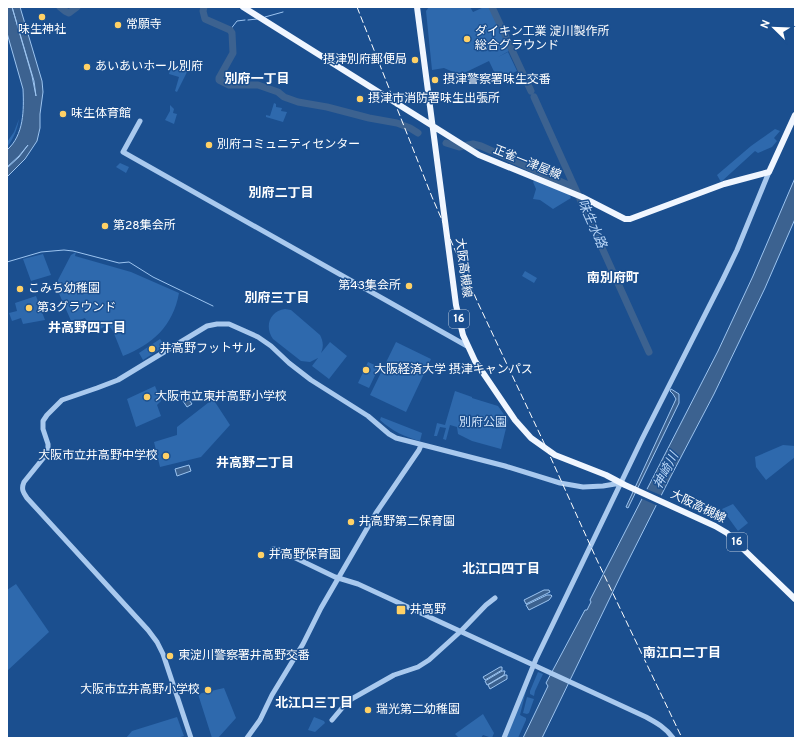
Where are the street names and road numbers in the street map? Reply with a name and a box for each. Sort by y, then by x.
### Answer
street label: 正雀一津屋線 [491,142,563,184]
street label: 大阪高槻線 [451,237,475,299]
road number: 16 [449,310,469,328]
street label: 大阪高槻線 [668,487,728,527]
road number: 16 [727,533,747,551]

